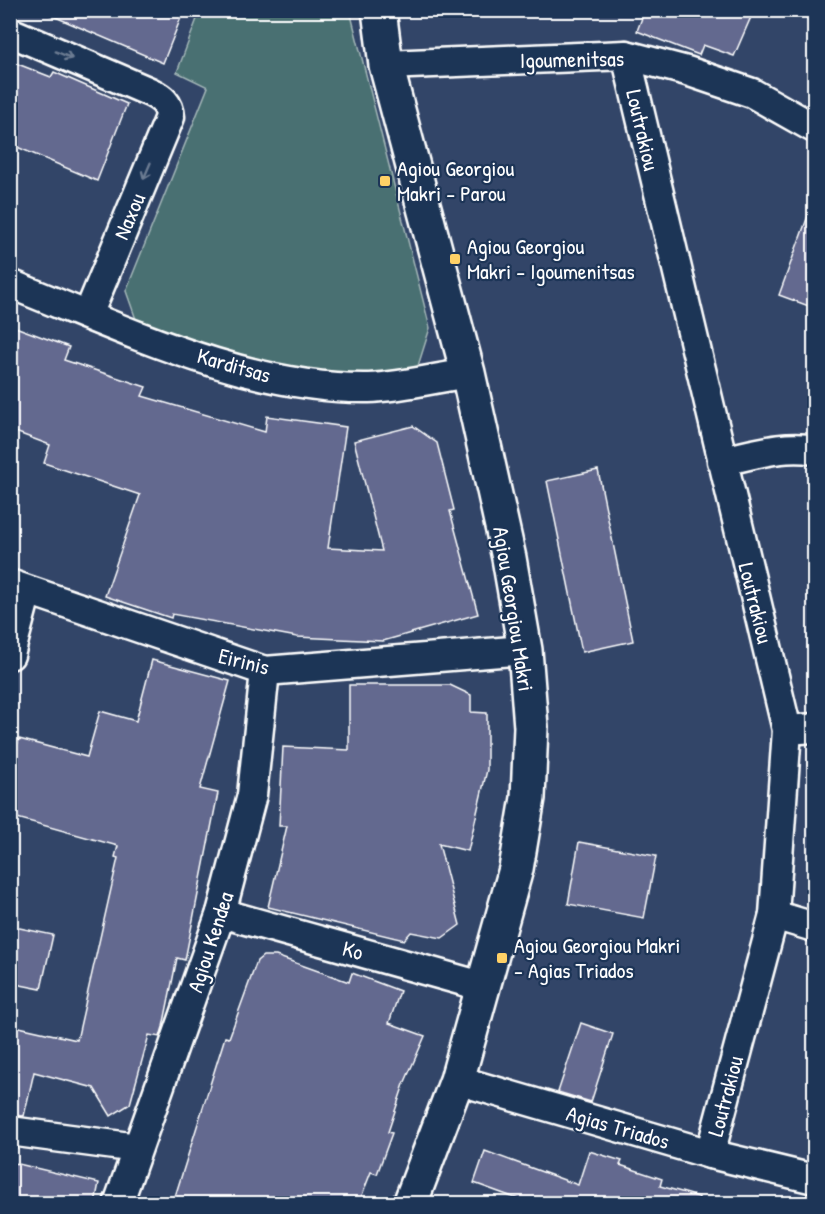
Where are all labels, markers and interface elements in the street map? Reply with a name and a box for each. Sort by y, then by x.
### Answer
street label: Igoumenitsas [520,43,624,75]
one-way arrow [55,50,73,61]
street label: Loutrakiou [619,87,667,174]
place label: Agiou Georgiou Makri - Parou [397,153,514,208]
one-way arrow [141,162,152,180]
marker: Agiou Georgiou Makri - Parou [378,174,392,188]
street label: Naxou [106,188,152,244]
place label: Agiou Georgiou Makri - Igoumenitsas [467,231,635,286]
marker: Agiou Georgiou Makri - Igoumenitsas [448,252,462,266]
street label: Karditsas [194,340,274,390]
street label: Agiou Georgiou Makri [486,524,542,694]
street label: Loutrakiou [731,559,781,647]
street label: Eirinis [215,640,273,682]
street label: Agiou Kendea [180,887,241,996]
place label: Agiou Georgiou Makri - Agias Triados [514,930,681,985]
street label: Ko [339,933,367,967]
marker: Agiou Georgiou Makri - Agias Triados [495,951,509,965]
street label: Loutrakiou [700,1052,750,1140]
street label: Agias Triados [563,1098,673,1156]

